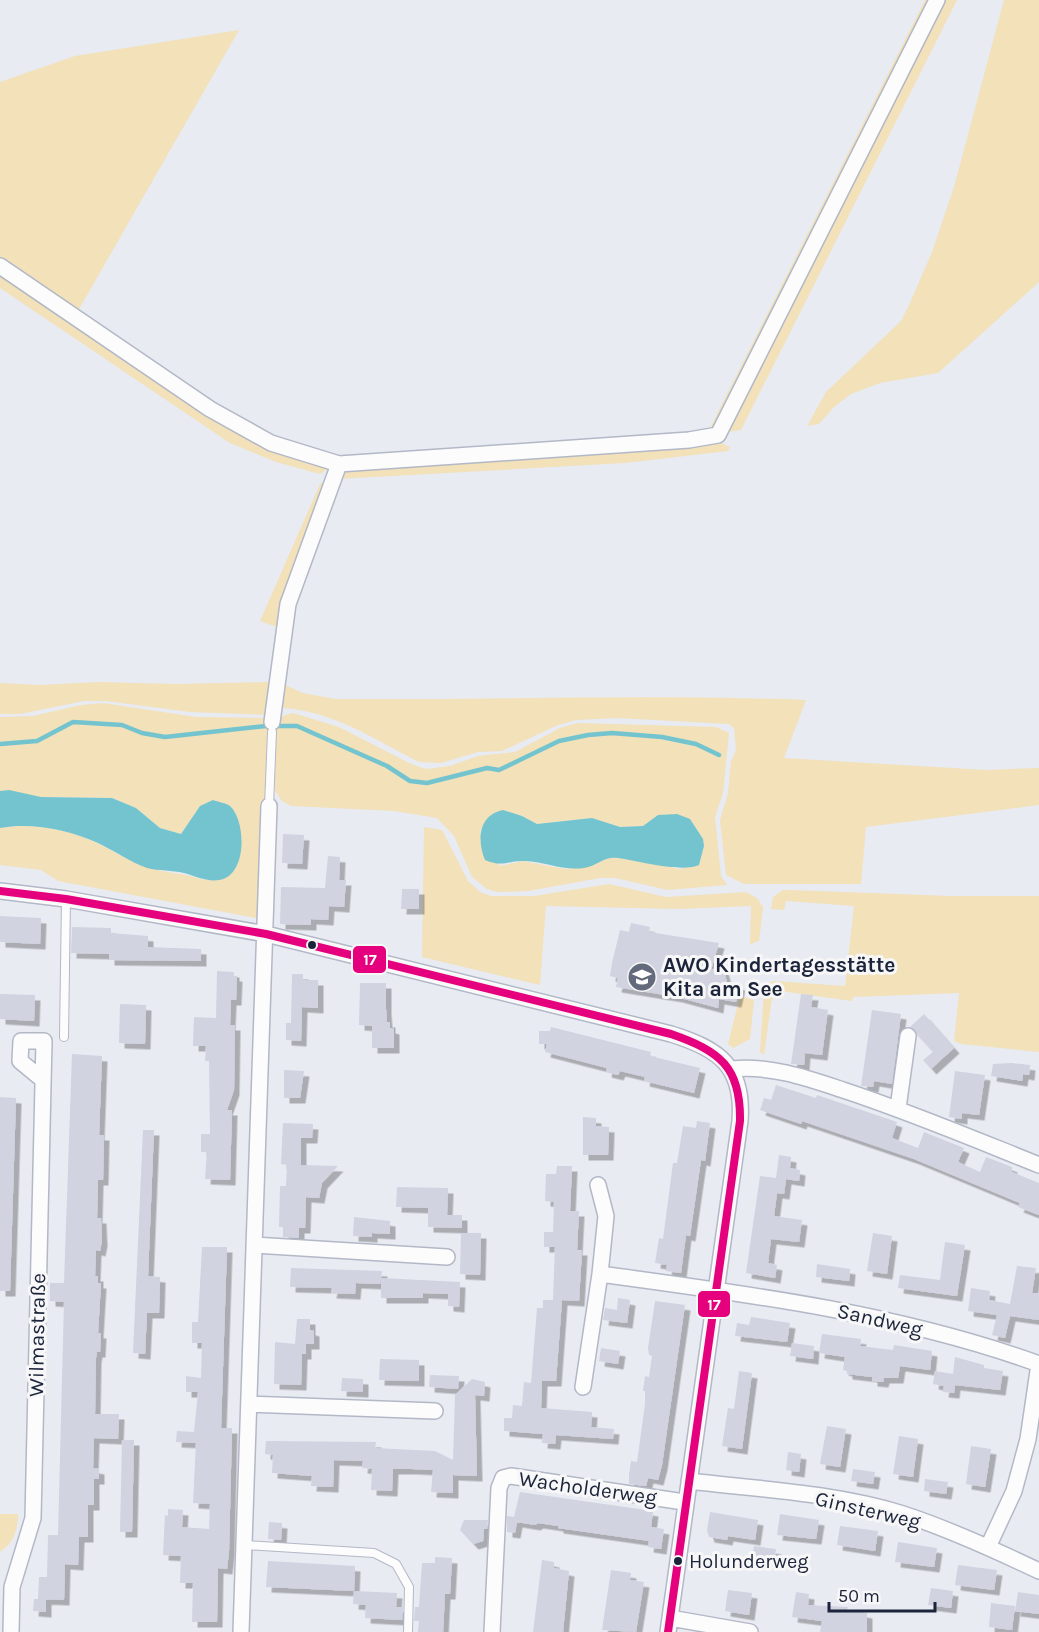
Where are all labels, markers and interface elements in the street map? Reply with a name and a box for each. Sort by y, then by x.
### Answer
unlabelled marker [306,939,318,951]
line badge: 17 [352,945,387,974]
text: 17 [363,950,377,969]
place label: AWO Kindertagesstätte Kita am See [663,953,895,1001]
school or university icon: AWO Kindertagesstätte Kita am See [626,961,658,993]
street label: Wilmastraße [24,1273,50,1397]
line badge: 17 [697,1290,731,1318]
text: 17 [707,1295,721,1314]
street label: Sandweg [835,1298,925,1342]
street label: Wacholderweg [517,1466,659,1510]
street label: Ginsterweg [813,1486,923,1534]
place label: Holunderweg [689,1550,808,1573]
marker: Holunderweg [672,1555,684,1567]
scale bar [829,1575,936,1613]
text: 50 m [838,1585,880,1607]

